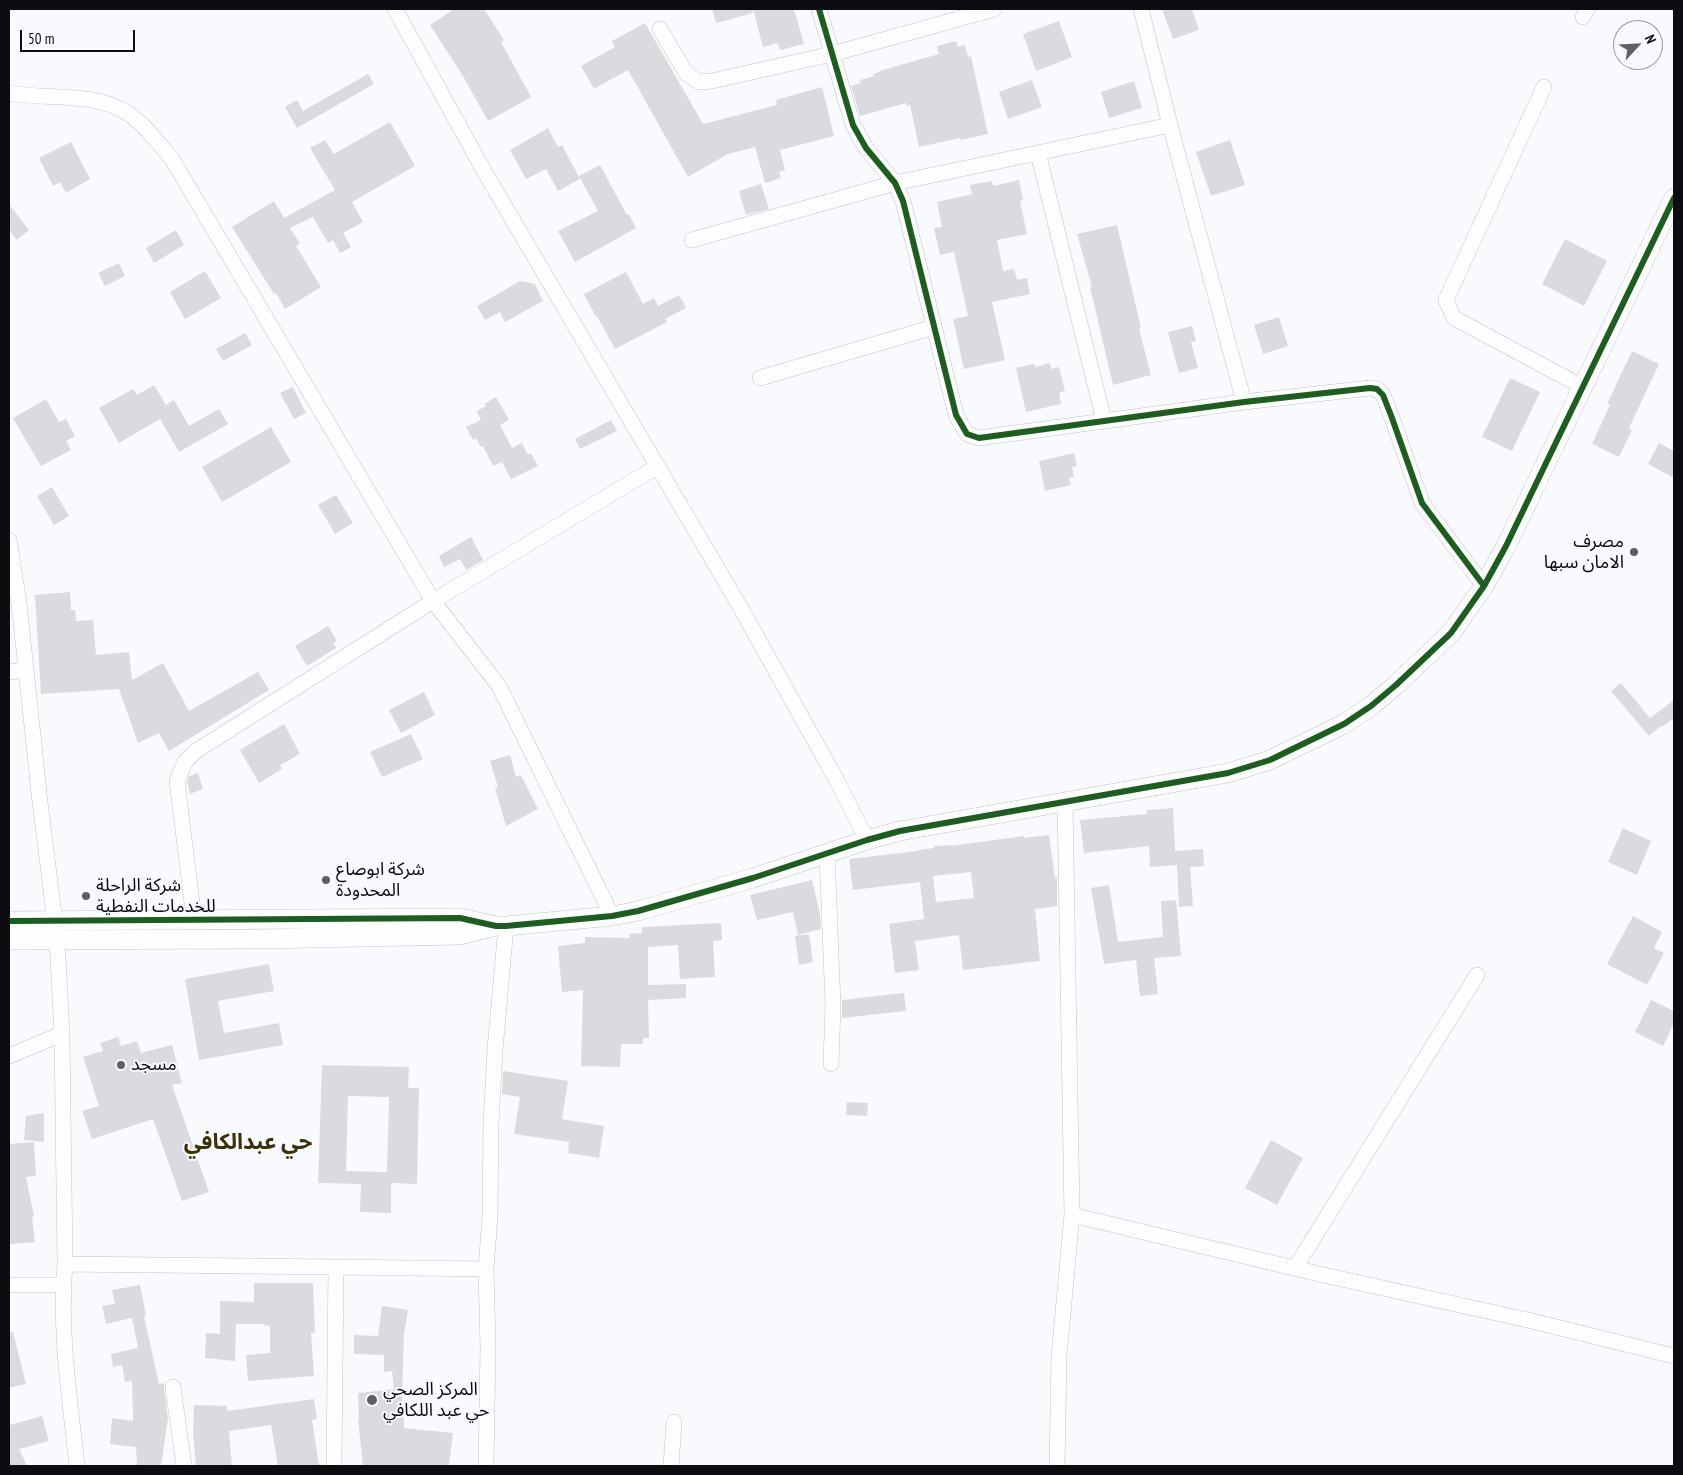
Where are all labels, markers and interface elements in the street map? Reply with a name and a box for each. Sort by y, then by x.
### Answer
scale bar [22,20,138,52]
north arrow [1613,20,1663,70]
text: 50 m [28,29,54,48]
text: N [1641,32,1660,46]
place label: مصرف الامان سبها [1544,531,1624,574]
marker: مصرف الامان سبها [1628,546,1640,558]
place label: شركة ابوصاع المحدودة [336,859,425,902]
marker: شركة ابوصاع المحدودة [320,874,332,886]
place label: شركة الراحلة للخدمات النفطية [96,875,216,918]
marker: شركة الراحلة للخدمات النفطية [80,890,92,902]
place label: مسجد [131,1054,177,1076]
marker: مسجد [115,1059,127,1071]
district label: حي عبدالكافي [184,1130,312,1156]
place label: المركز الصحي حي عبد اللكافي [383,1379,489,1422]
marker: المركز الصحي حي عبد اللكافي [365,1393,379,1407]

